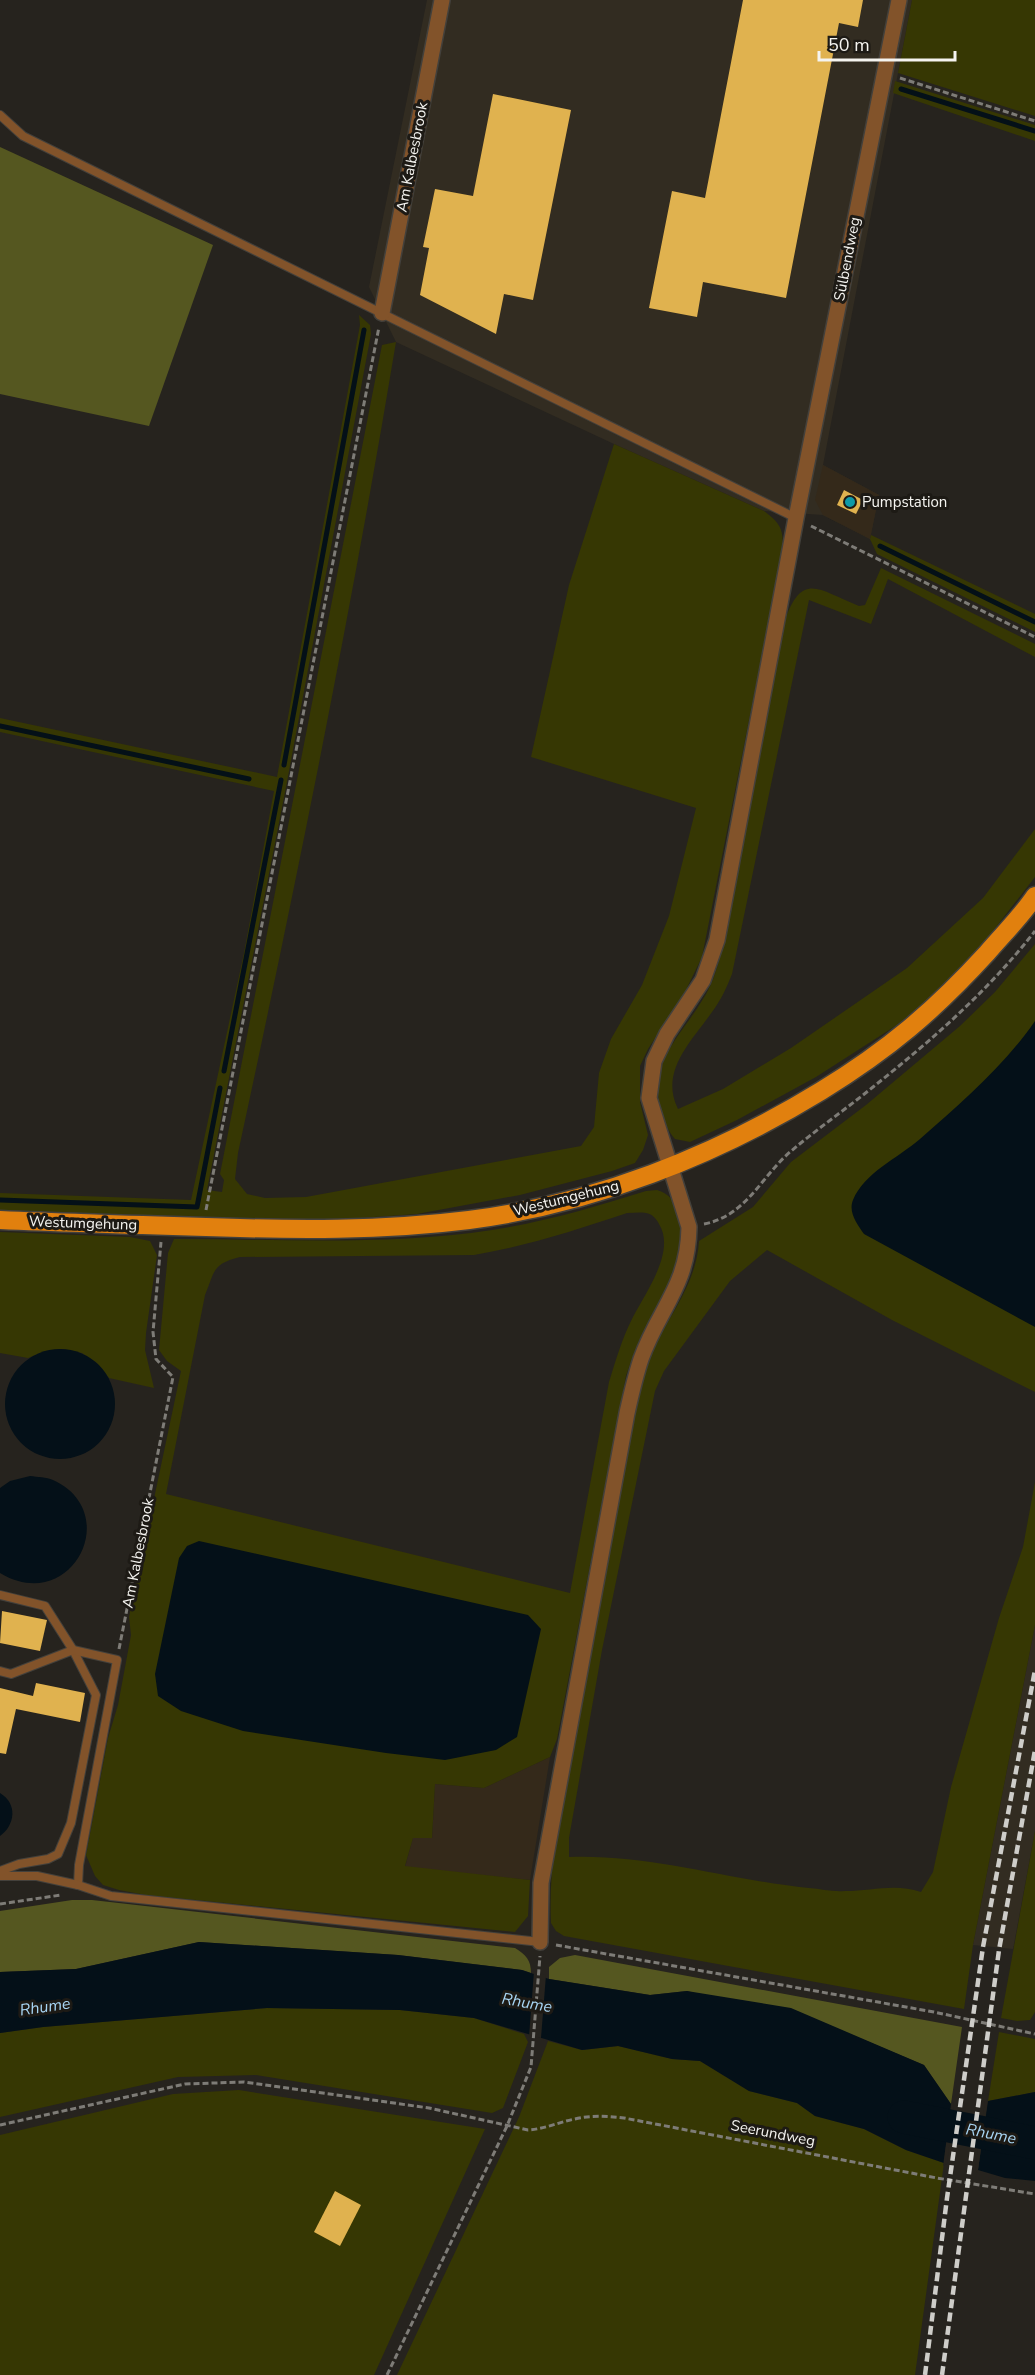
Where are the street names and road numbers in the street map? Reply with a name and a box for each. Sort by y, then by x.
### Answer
street label: Am Kalbesbrook [392,100,433,214]
street label: Sülbendweg [829,215,865,303]
street label: Westumgehung [511,1175,621,1221]
street label: Westumgehung [29,1211,137,1235]
street label: Am Kalbesbrook [118,1496,159,1610]
street label: Seerundweg [729,2115,817,2151]

